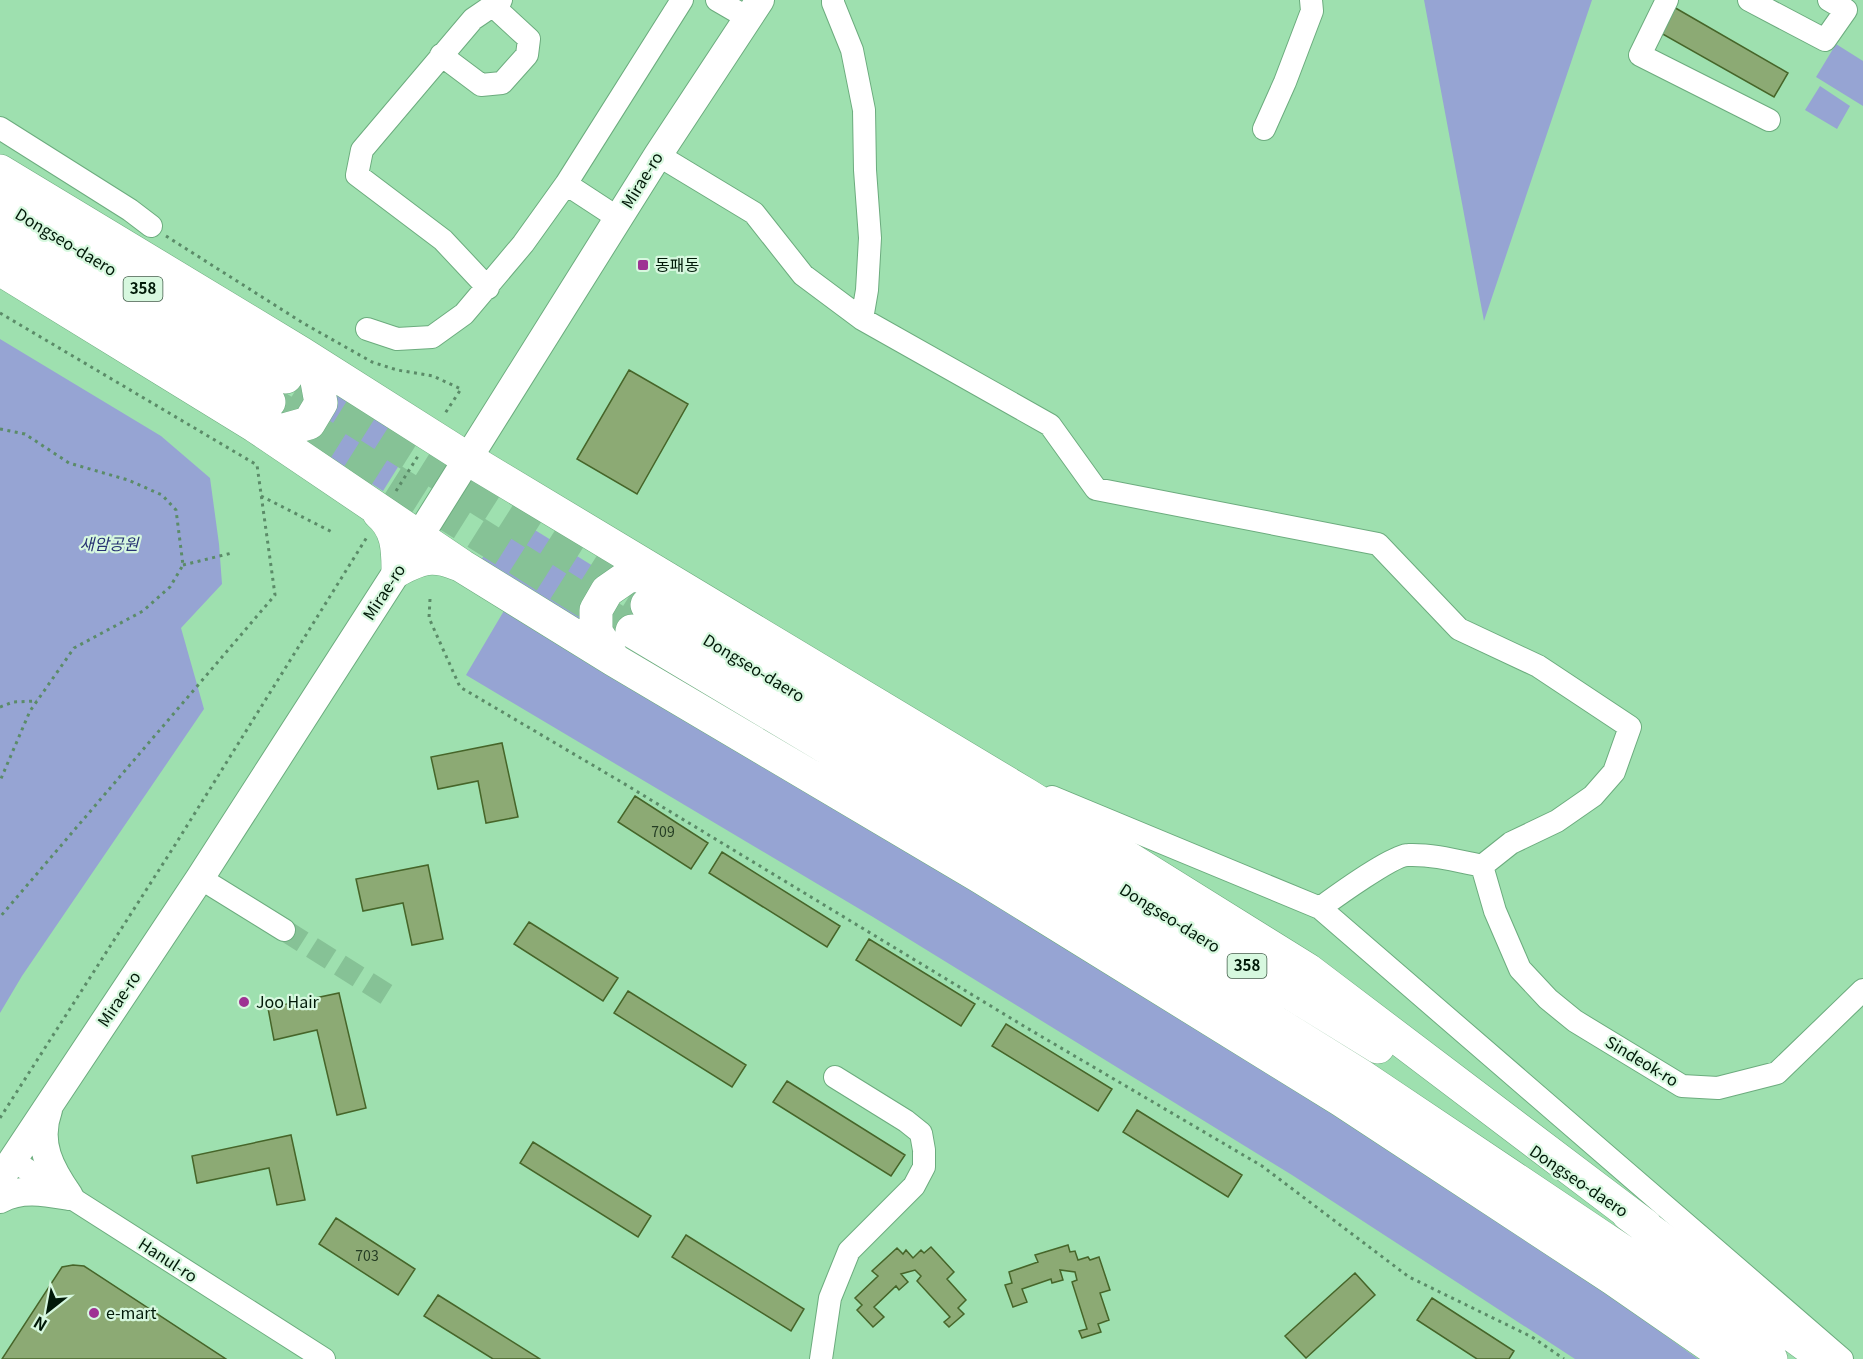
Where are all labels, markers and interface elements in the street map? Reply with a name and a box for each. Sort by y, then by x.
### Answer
street label: Mirae-ro [614,147,668,212]
street label: Dongseo-daero [11,201,122,281]
place label: 동패동 [655,252,699,276]
marker: 동패동 [636,258,650,272]
road number: 358 [124,277,162,301]
park label: 새암공원 [80,531,140,555]
street label: Mirae-ro [356,559,410,624]
street label: Dongseo-daero [699,627,810,707]
house number: 709 [651,821,675,841]
street label: Dongseo-daero [1116,877,1225,958]
road number: 358 [1228,954,1266,978]
street label: Mirae-ro [91,966,146,1031]
place label: Joo Hair [256,989,320,1013]
marker: Joo Hair [237,995,251,1009]
street label: Sindeok-ro [1601,1029,1684,1091]
street label: Dongseo-daero [1525,1138,1634,1222]
street label: Hanul-ro [134,1231,203,1287]
house number: 703 [355,1245,379,1265]
north arrow [18,1281,78,1341]
place label: e-mart [106,1300,157,1324]
marker: e-mart [87,1306,101,1320]
text: N [28,1311,51,1338]

